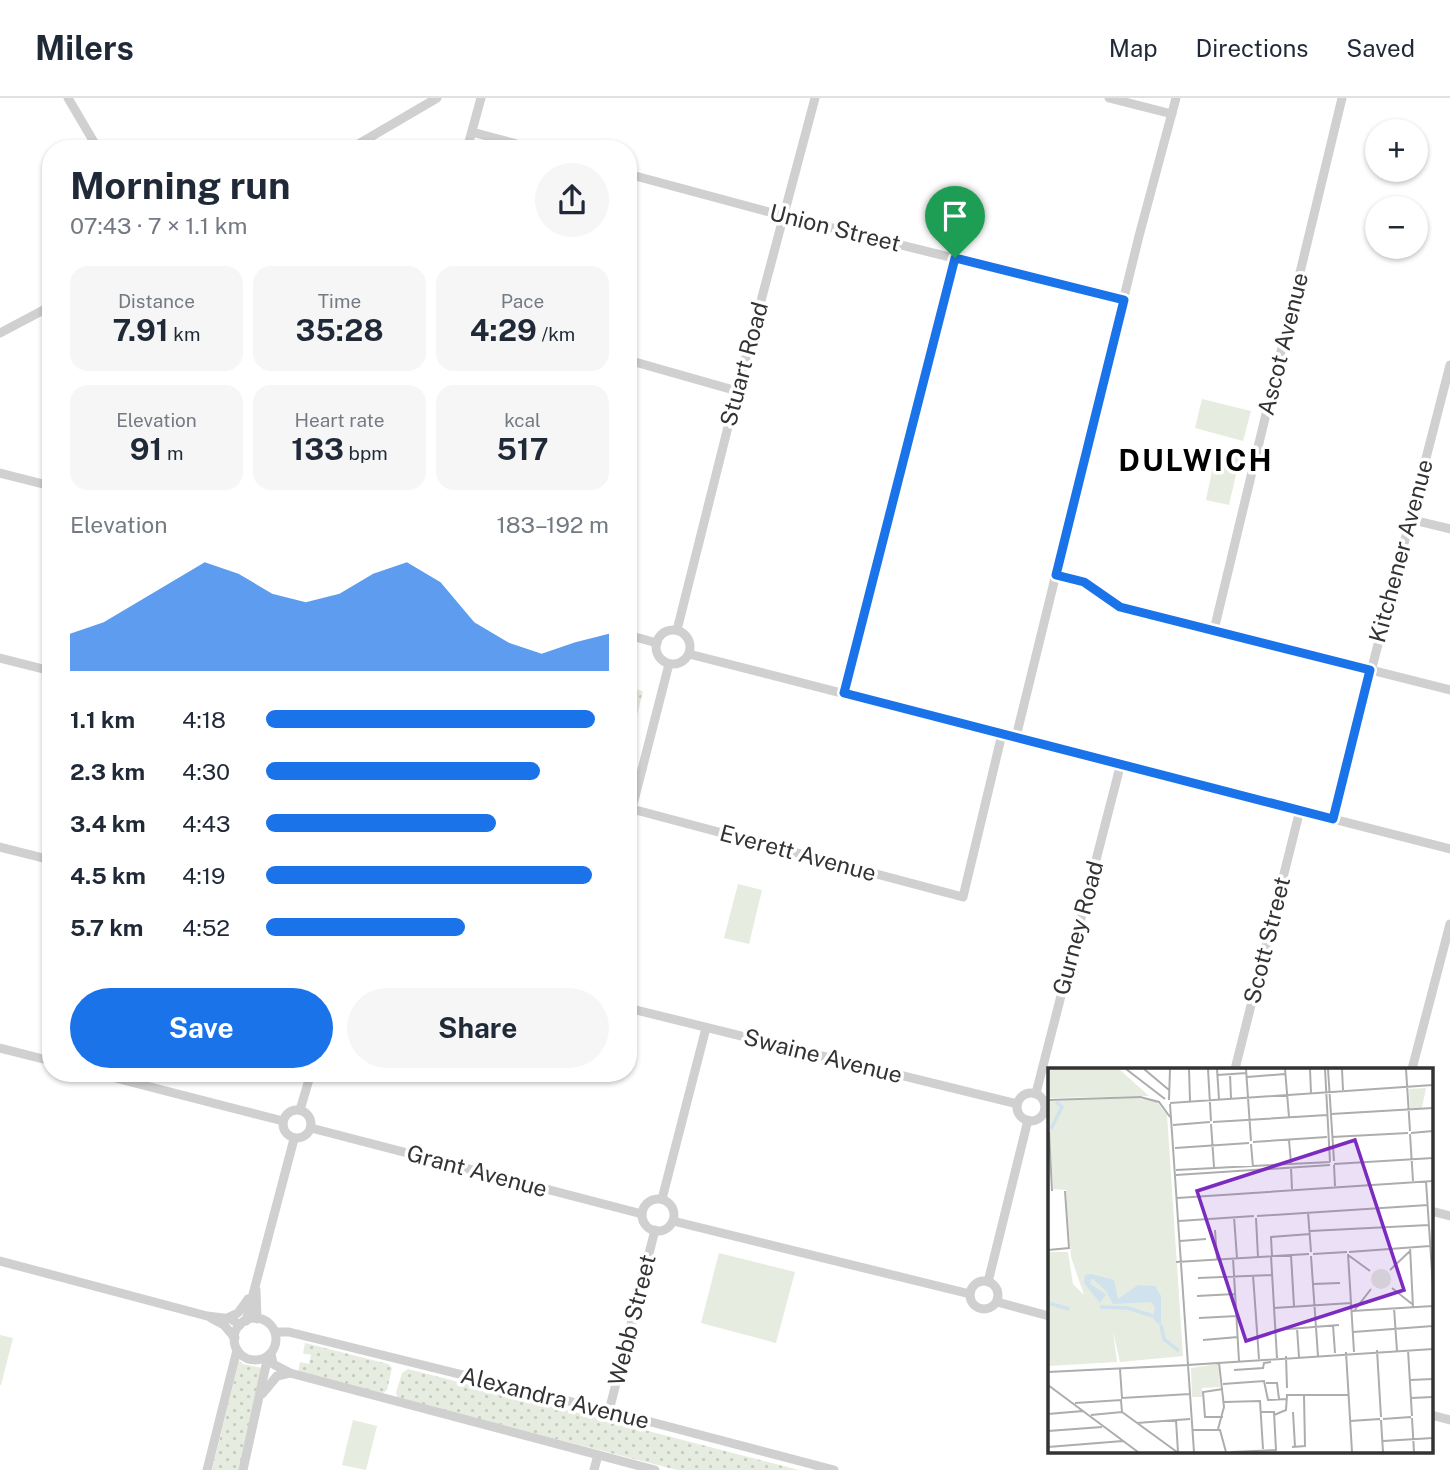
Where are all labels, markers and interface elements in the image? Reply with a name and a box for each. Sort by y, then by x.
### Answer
text: Milers [35,29,134,67]
text: Map [1109,34,1158,62]
text: Directions [1196,34,1308,62]
text: Saved [1346,34,1415,62]
map controls [1365,119,1428,259]
button: + [1365,119,1428,182]
text: Morning run [70,163,291,208]
button: share [535,163,609,237]
pin [925,186,985,258]
button: − [1365,196,1428,259]
icon: arrive [936,197,974,235]
street label: Union Street [767,198,903,257]
text: 07:43 · 7 × 1.1 km [70,212,247,239]
street label: Ascot Avenue [1252,270,1313,418]
text: Distance [118,290,195,312]
text: Time [318,290,361,312]
text: Pace [501,290,544,312]
street label: Stuart Road [714,299,773,429]
text: 7.91 [113,312,169,348]
text: 35:28 [295,312,384,348]
text: 4:29 [470,312,537,348]
text: km [169,323,200,345]
text: /km [537,323,575,345]
text: Elevation [116,409,197,431]
text: Heart rate [295,409,384,431]
text: kcal [504,409,541,431]
text: 91 [130,431,162,467]
text: 133 [291,431,344,467]
text: 517 [497,431,548,467]
text: m [162,442,183,464]
text: bpm [344,442,388,464]
district label: DULWICH [1118,442,1274,478]
street label: Kitchener Avenue [1363,456,1438,645]
text: Elevation [70,511,168,538]
text: 183–192 m [496,511,609,538]
text: 1.1 km [70,706,135,733]
text: 4:18 [182,706,226,733]
text: 2.3 km [70,758,145,785]
text: 4:30 [182,758,230,785]
text: 3.4 km [70,810,146,837]
text: 4:43 [182,810,230,837]
street label: Everett Avenue [717,819,879,886]
street label: Gurney Road [1047,858,1108,998]
text: 4.5 km [70,862,146,889]
text: 4:19 [182,862,225,889]
street label: Scott Street [1238,874,1295,1006]
text: 5.7 km [70,914,143,941]
text: 4:52 [182,914,230,941]
button: Save [70,988,333,1068]
button: Share [347,988,609,1068]
street label: Swaine Avenue [741,1023,905,1088]
inset map [1048,1068,1432,1452]
street label: Grant Avenue [404,1139,550,1202]
street label: Webb Street [602,1252,661,1388]
street label: Alexandra Avenue [458,1361,652,1434]

